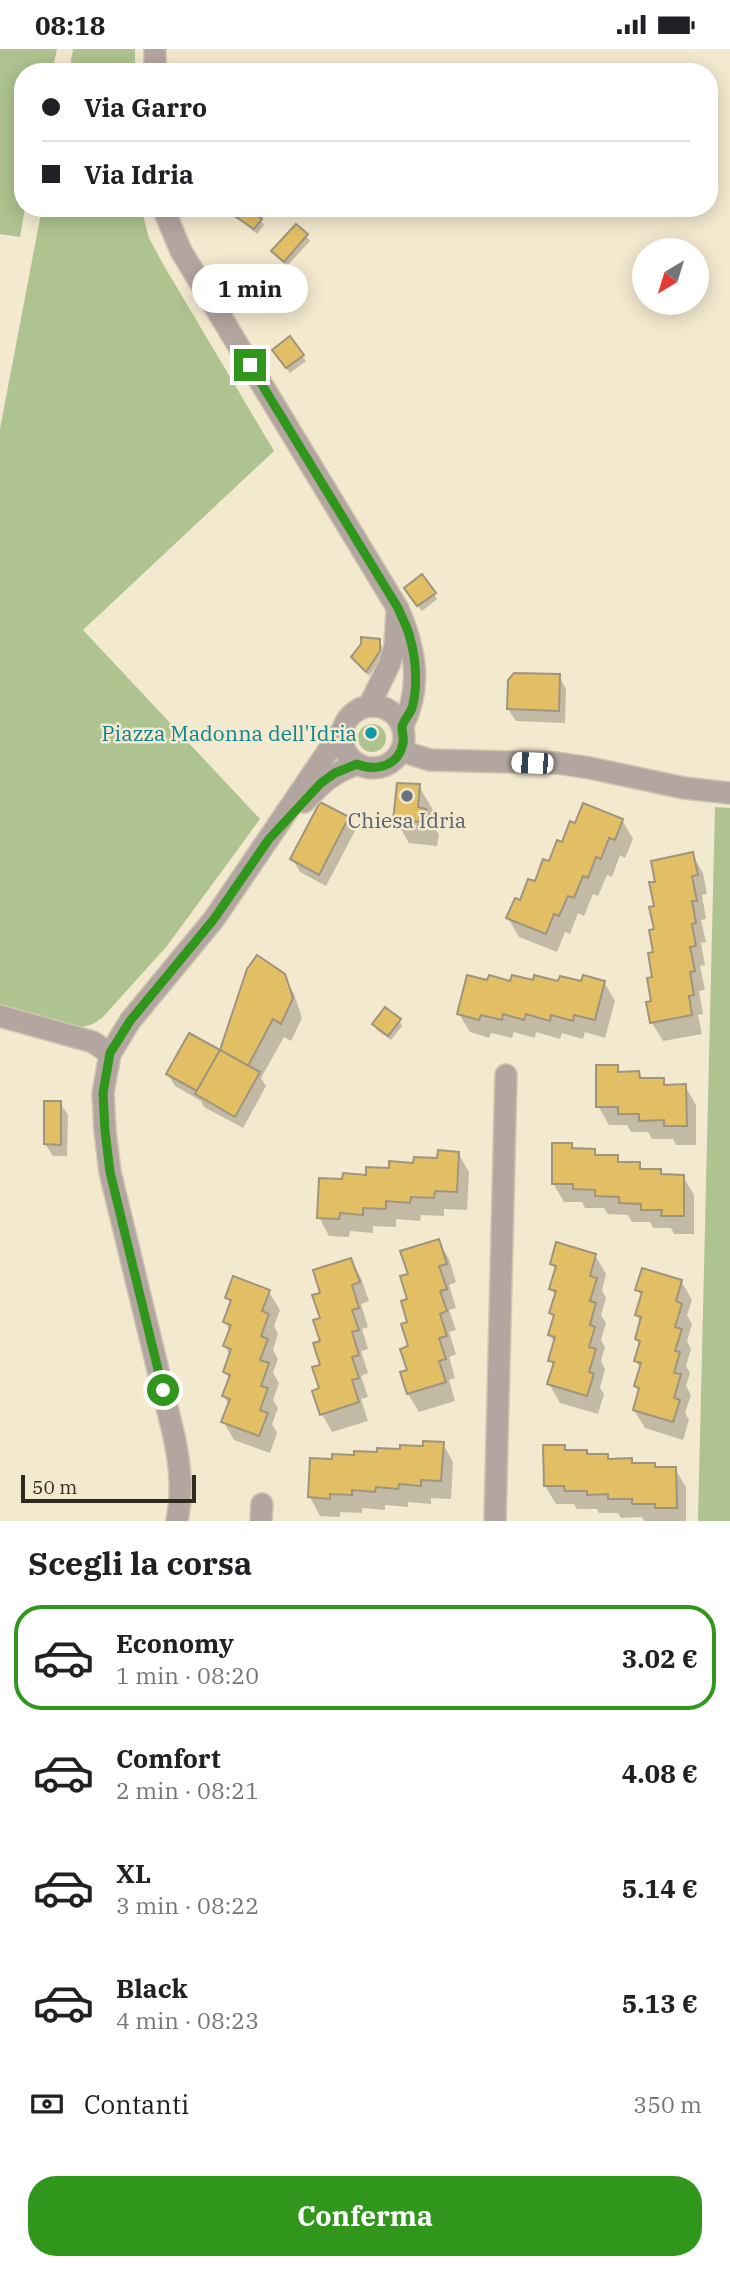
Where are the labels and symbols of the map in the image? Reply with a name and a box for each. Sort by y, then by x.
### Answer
north arrow [632,238,709,315]
callout: 1 min [192,264,308,313]
route end [234,349,266,381]
place label: Piazza Madonna dell'Idria [101,719,357,747]
marker: Piazza Madonna dell'Idria [363,725,379,741]
car [511,752,554,774]
marker: Chiesa Idria [399,788,415,804]
place label: Chiesa Idria [348,806,466,834]
route start [147,1374,179,1406]
scale bar [21,1472,196,1504]

